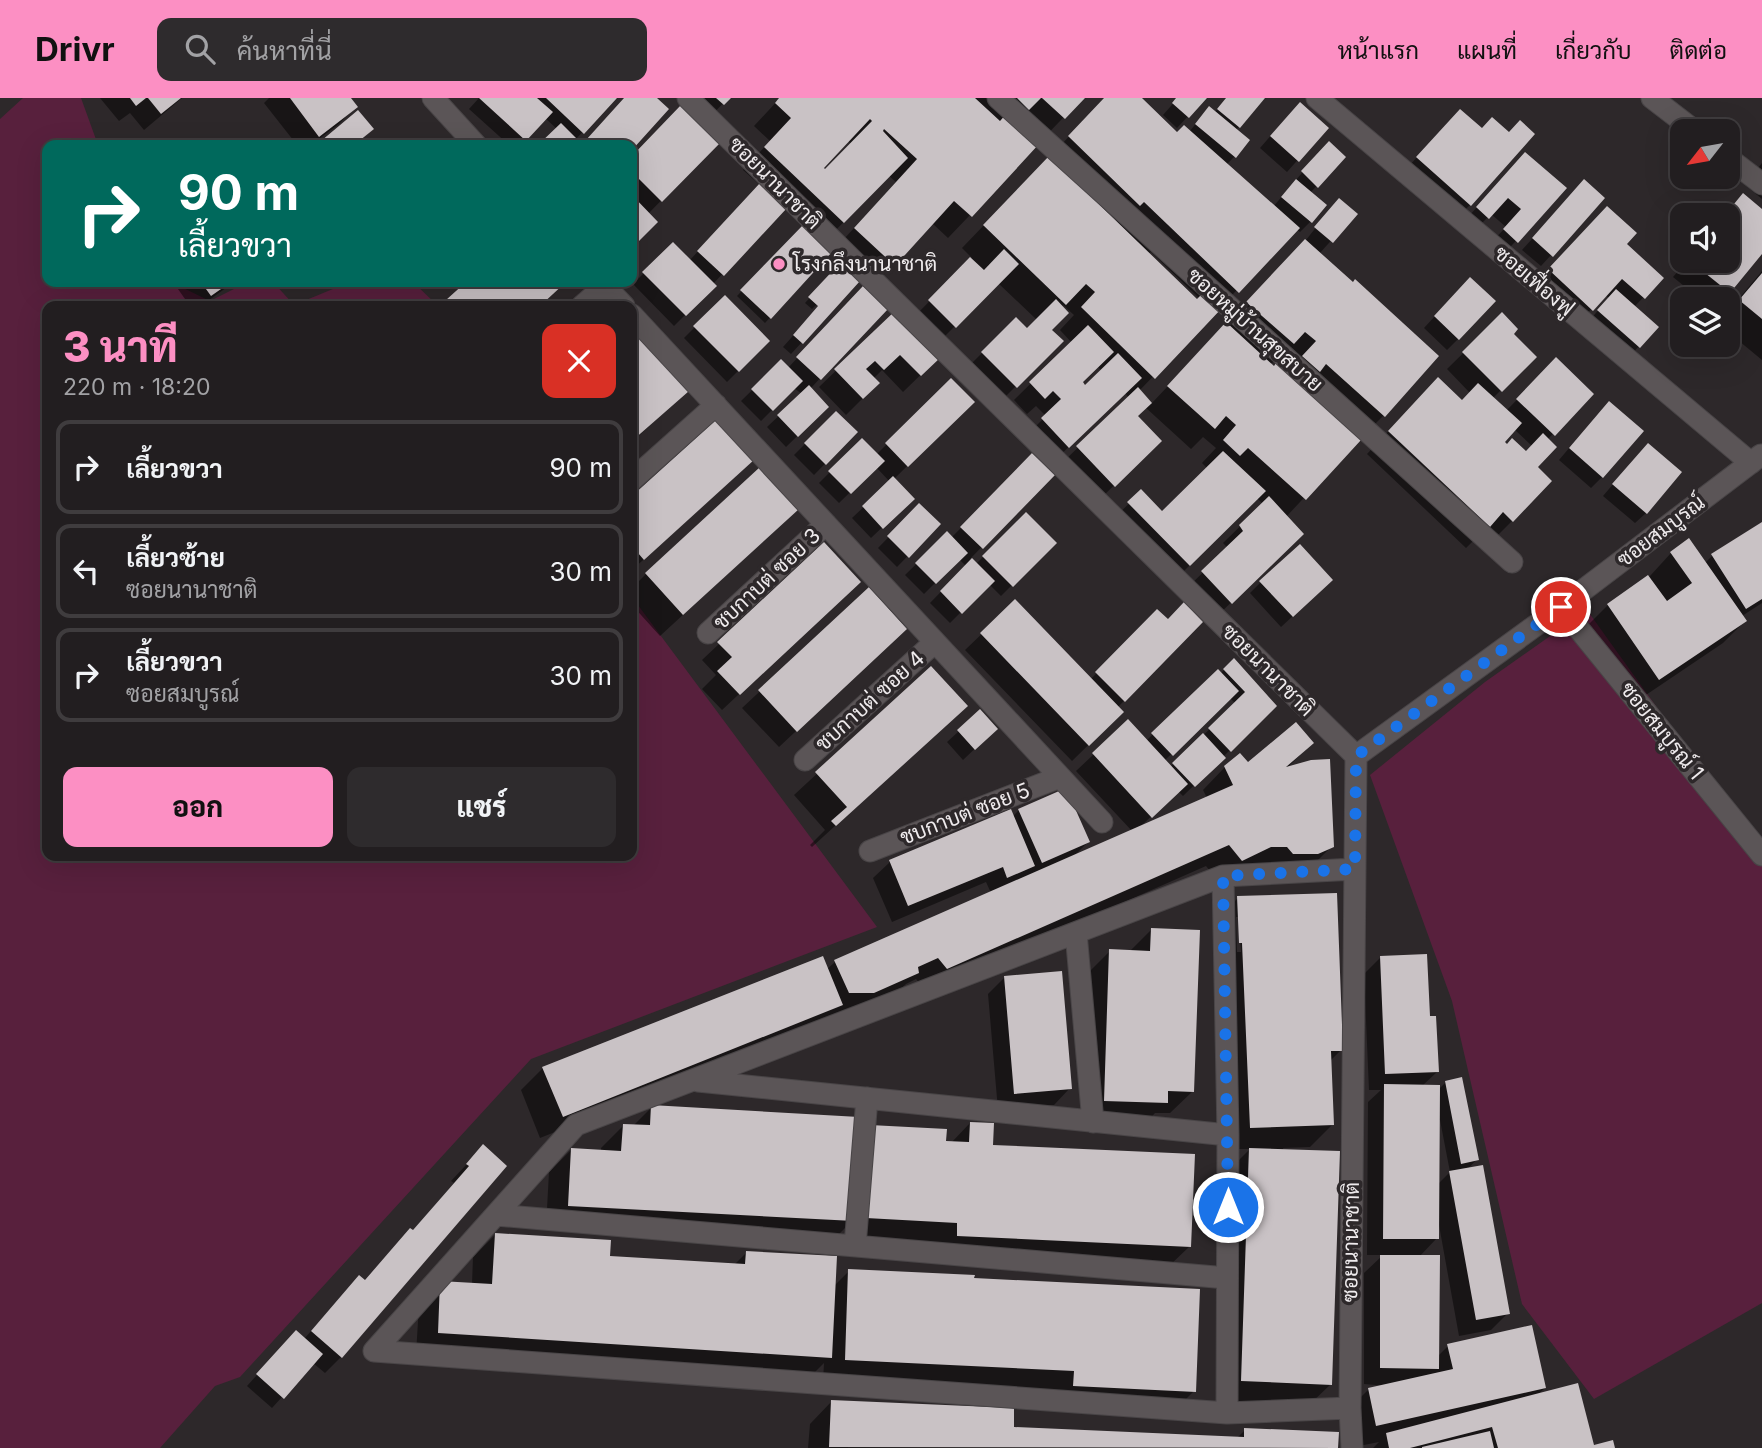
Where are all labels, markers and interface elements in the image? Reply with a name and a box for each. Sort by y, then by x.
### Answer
search box [157,18,647,81]
text: Drivr [35,29,115,69]
icon: search [181,30,219,68]
text: ค้นหาที่นี่ [237,35,332,66]
text: หน้าแรก [1338,36,1419,65]
text: แผนที่ [1457,36,1517,65]
text: เกี่ยวกับ [1555,36,1632,65]
text: ติดต่อ [1670,36,1727,65]
north arrow [1670,119,1740,189]
map controls [1670,119,1740,357]
street label: ซอยนานาชาติ [724,131,827,234]
text: 90 m [178,163,299,222]
icon: right [63,168,154,259]
button: sound [1670,203,1740,273]
text: เลี้ยวขวา [178,226,292,265]
street label: ซอยเฟื่องฟู [1488,235,1584,323]
place label: โรงกลึงนานาชาติ [792,251,937,276]
marker: โรงกลึงนานาชาติ [771,256,787,272]
street label: ซอยหมู่บ้านสุขสบาย [1181,262,1328,399]
button: layers [1670,287,1740,357]
text: 3 นาที [63,321,178,372]
button: close [542,324,616,398]
text: 220 m · 18:20 [63,373,211,401]
icon: right [67,448,105,486]
text: 90 m [549,452,612,483]
text: เลี้ยวขวา [126,453,223,484]
street label: ซอยสมบูรณ์ [1611,489,1711,574]
street label: ชบกาบต่ ซอย 3 [708,523,825,634]
text: เลี้ยวซ้าย [126,542,225,573]
icon: left [67,552,105,590]
text: 30 m [549,556,612,587]
text: ซอยนานาชาติ [126,576,258,604]
pin [1531,577,1591,637]
icon: arrive [1542,588,1580,626]
street label: ซอยนานาชาติ [1217,618,1320,721]
street label: ชบกาบต่ ซอย 4 [810,645,929,756]
text: เลี้ยวขวา [126,646,223,677]
icon: right [67,656,105,694]
text: 30 m [549,660,612,691]
street label: ซอยสมบูรณ์ 1 [1613,676,1710,786]
text: ซอยสมบูรณ์ [126,680,239,708]
button: ออก [63,767,333,847]
button: แชร์ [347,767,616,847]
street label: ชบกาบต่ ซอย 5 [897,777,1033,850]
position arrow [1191,1170,1265,1244]
street label: ซอยนานาชาติ [1337,1182,1364,1302]

